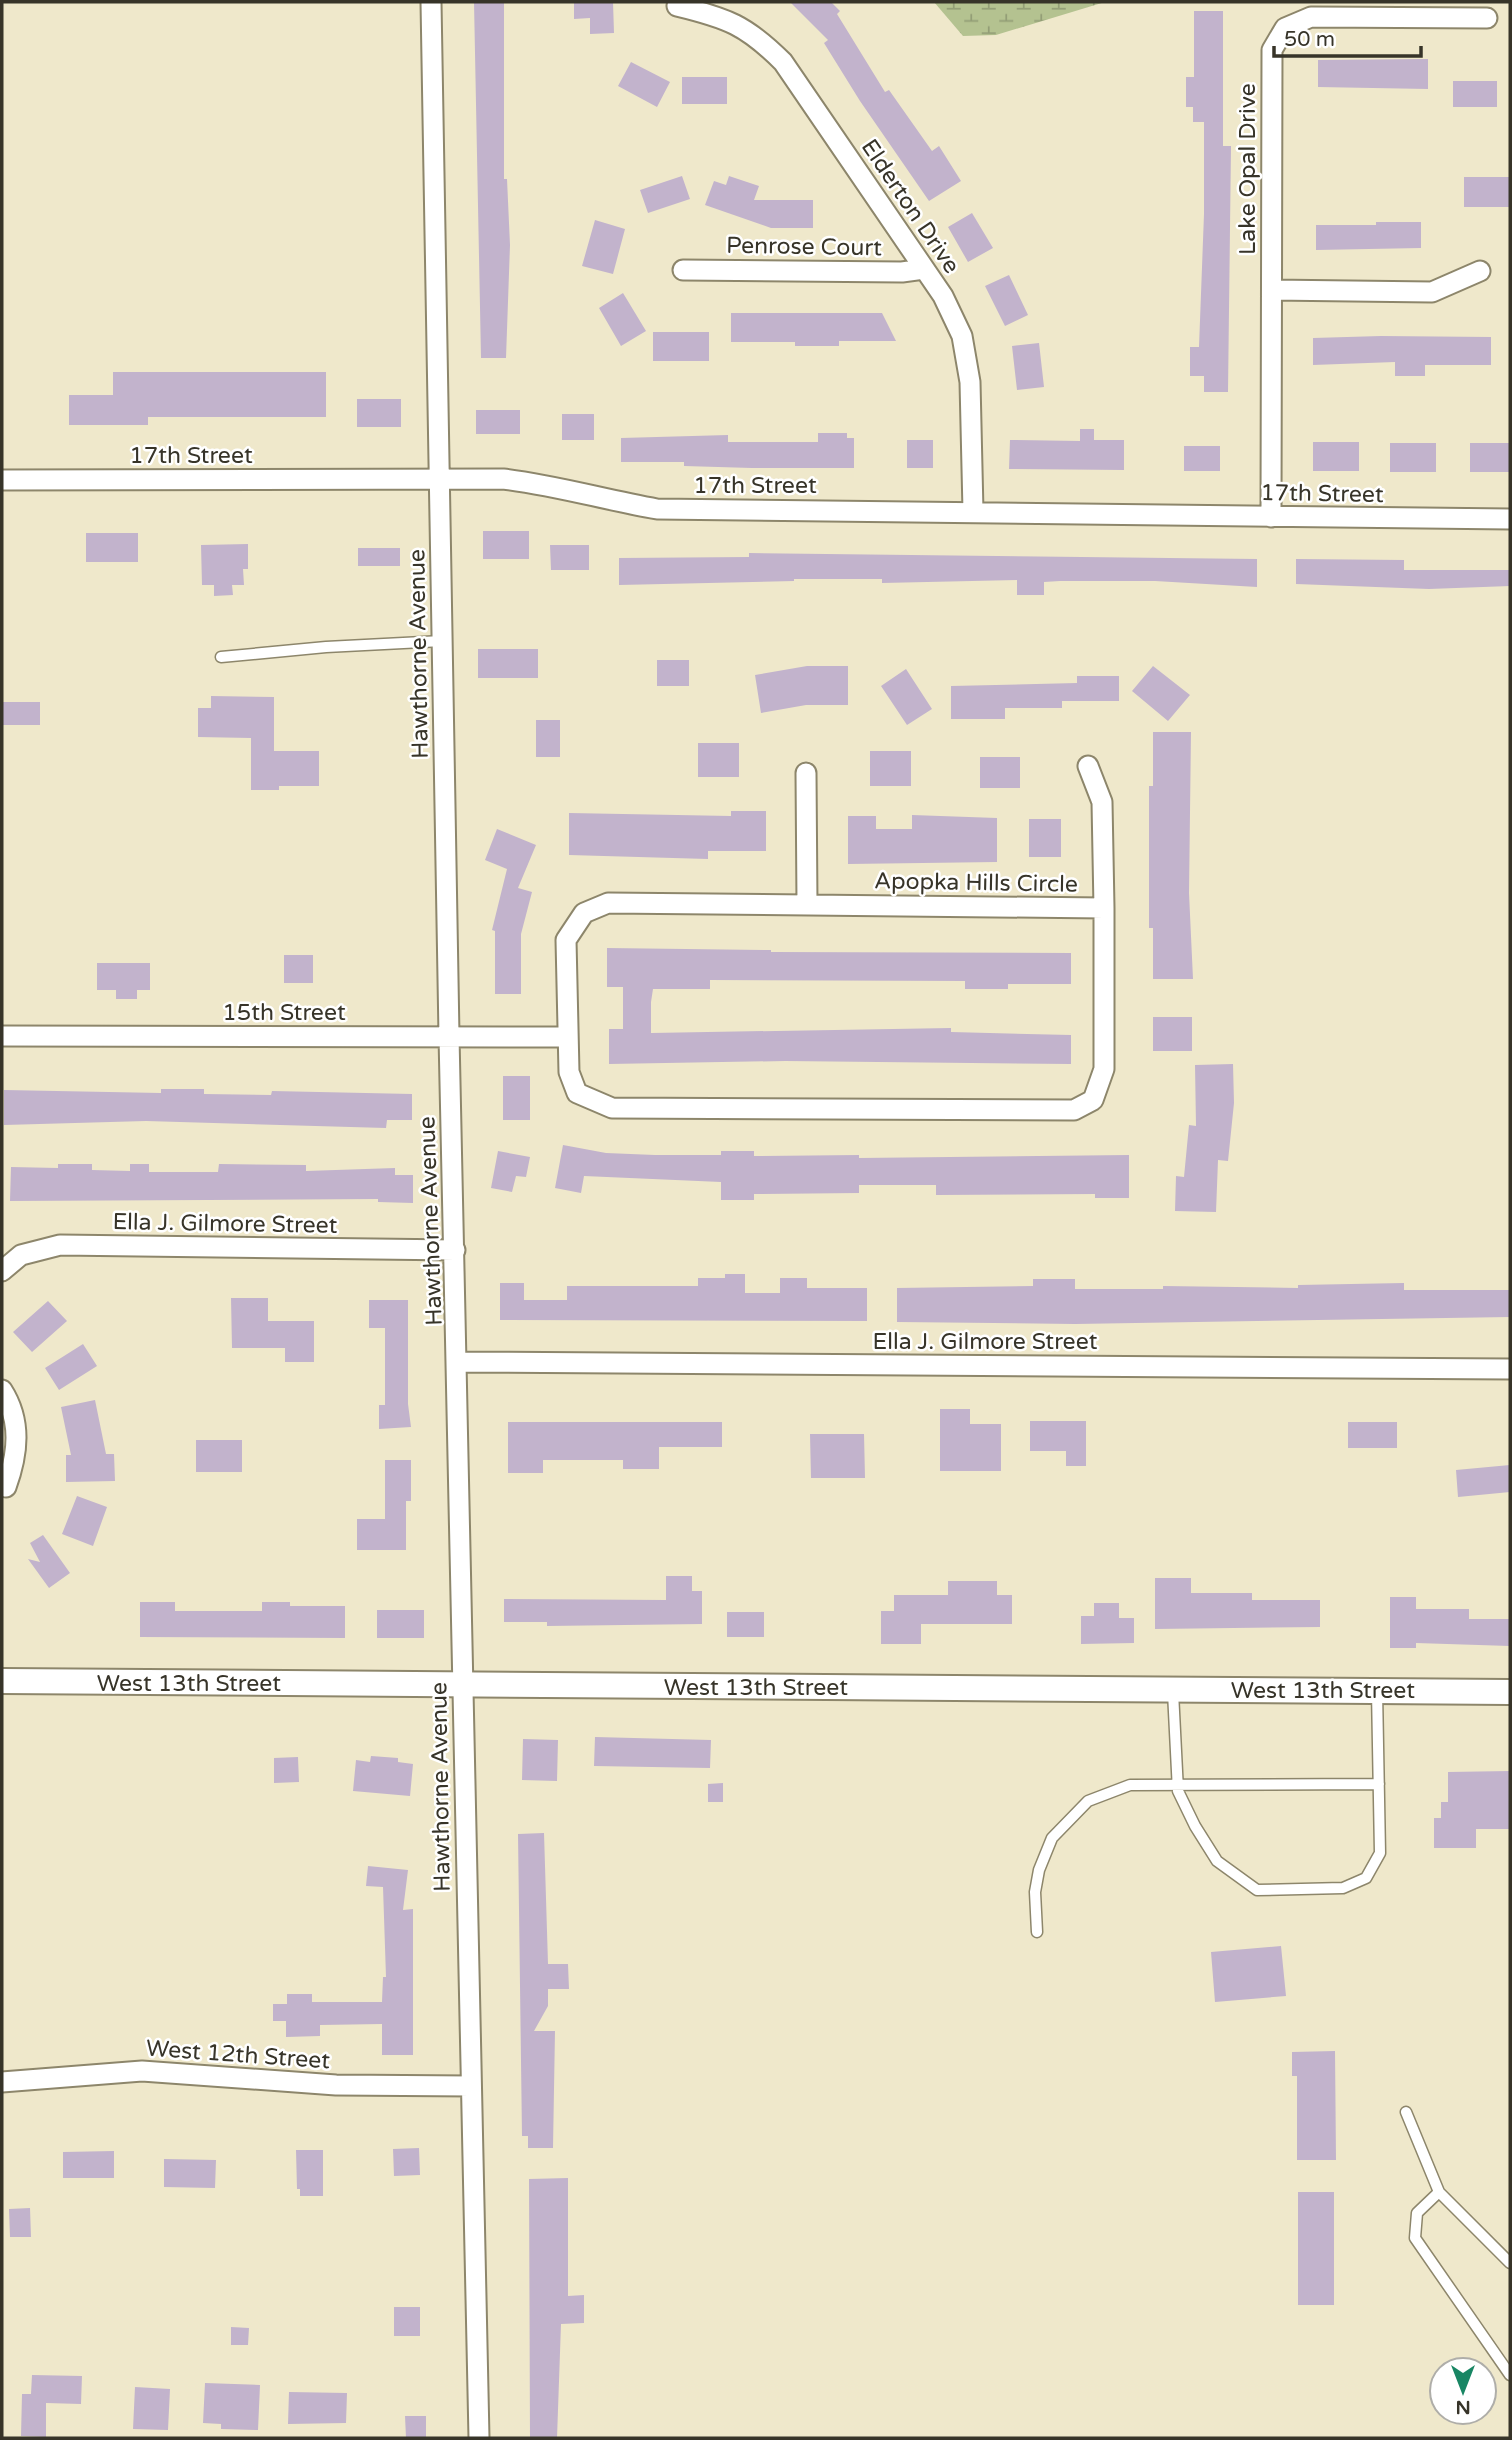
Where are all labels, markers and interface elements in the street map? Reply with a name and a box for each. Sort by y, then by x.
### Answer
scale bar [1274,14,1421,58]
text: 50 m [1284,27,1335,52]
street label: Lake Opal Drive [1234,83,1262,255]
street label: Elderton Drive [855,134,965,279]
street label: Penrose Court [726,232,882,262]
street label: 17th Street [129,442,253,470]
street label: 17th Street [693,472,817,500]
street label: 17th Street [1260,479,1384,509]
street label: Hawthorne Avenue [403,549,435,759]
street label: Apopka Hills Circle [874,867,1078,899]
street label: 15th Street [222,999,346,1027]
street label: Hawthorne Avenue [413,1116,449,1326]
street label: Ella J. Gilmore Street [112,1208,338,1240]
street label: Ella J. Gilmore Street [873,1328,1098,1356]
street label: West 13th Street [97,1670,281,1698]
street label: West 13th Street [664,1674,848,1702]
street label: West 13th Street [1231,1677,1415,1705]
street label: Hawthorne Avenue [425,1682,457,1892]
street label: West 12th Street [145,2035,331,2075]
north arrow [1428,2356,1498,2426]
text: N [1455,2396,1471,2418]

